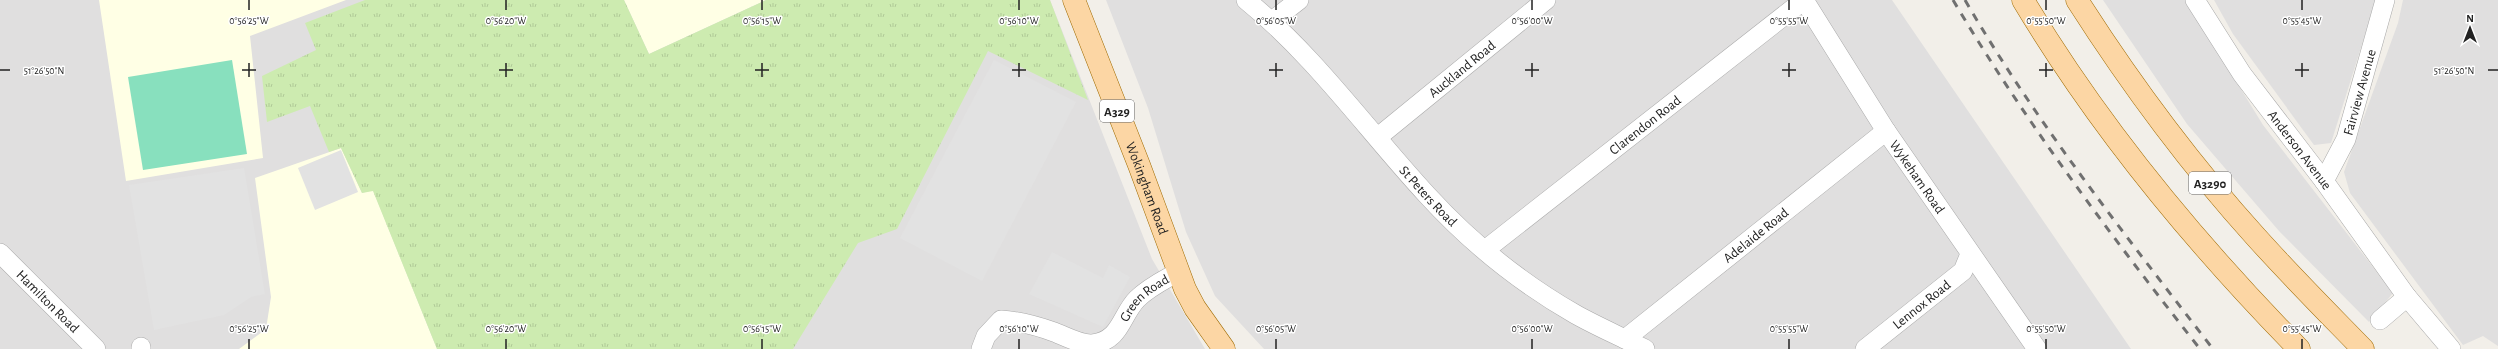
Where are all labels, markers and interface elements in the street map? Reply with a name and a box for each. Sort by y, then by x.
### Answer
north arrow [2450,8,2490,48]
text: N [2466,13,2474,24]
text: 0°56'25"W [229,16,269,26]
text: 0°56'20"W [486,16,526,26]
text: 0°56'15"W [743,16,781,26]
text: 0°56'10"W [999,16,1039,26]
text: 0°56'05"W [1256,16,1296,26]
text: 0°56'00"W [1511,16,1553,26]
text: 0°55'55"W [1770,16,1808,26]
text: 0°55'50"W [2026,16,2066,26]
text: 0°55'45"W [2282,16,2322,26]
street label: Auckland Road [1426,38,1498,101]
street label: Fairview Avenue [2341,48,2379,137]
text: 51°26'50"N [24,66,64,76]
text: 51°26'50"N [2434,66,2474,76]
street label: Clarendon Road [1607,93,1684,158]
road number: A329 [1100,100,1134,122]
street label: Anderson Avenue [2265,108,2334,193]
street label: Wykeham Road [1887,138,1947,216]
street label: Wokingham Road [1123,140,1170,237]
street label: St Peters Road [1396,163,1459,229]
road number: A3290 [2189,172,2231,194]
street label: Adelaide Road [1721,206,1791,266]
street label: Hamilton Road [13,268,81,336]
street label: Green Road [1118,272,1172,324]
street label: Lennox Road [1890,278,1953,332]
text: 0°56'25"W [229,324,269,334]
text: 0°56'20"W [486,324,526,334]
text: 0°56'15"W [743,324,781,334]
text: 0°56'10"W [999,324,1039,334]
text: 0°56'05"W [1256,324,1296,334]
text: 0°56'00"W [1511,324,1553,334]
text: 0°55'55"W [1770,324,1808,334]
text: 0°55'50"W [2026,324,2066,334]
text: 0°55'45"W [2282,324,2322,334]

